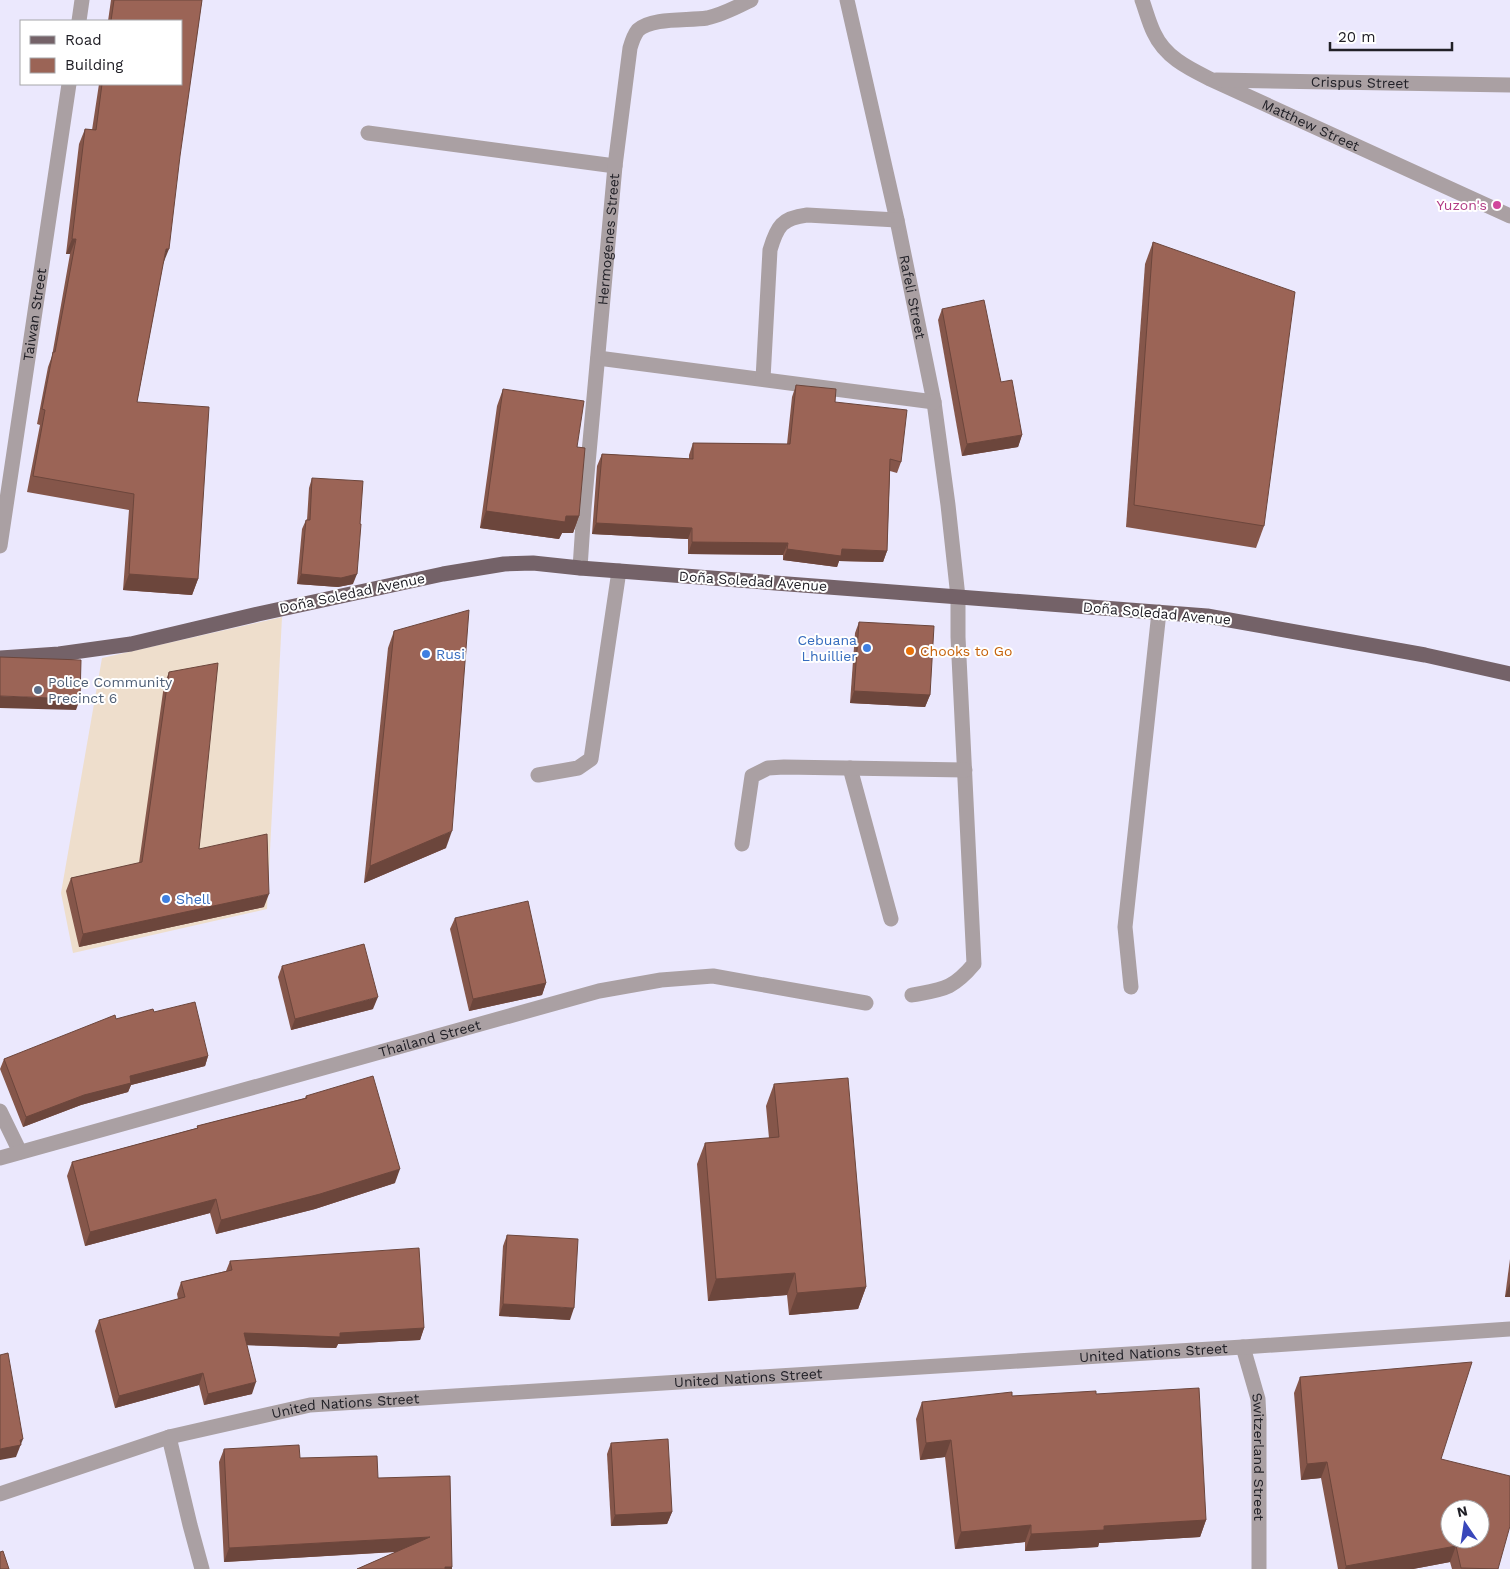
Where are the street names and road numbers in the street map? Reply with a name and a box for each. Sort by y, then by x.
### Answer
street label: Crispus Street [1311,74,1409,91]
street label: Matthew Street [1260,96,1362,154]
street label: Hermogenes Street [594,172,622,306]
street label: Rafeli Street [896,253,929,340]
street label: Taiwan Street [20,267,49,362]
street label: Doña Soledad Avenue [678,568,828,594]
street label: Doña Soledad Avenue [278,570,426,616]
street label: Doña Soledad Avenue [1082,599,1232,627]
street label: Thailand Street [377,1016,483,1060]
street label: United Nations Street [1079,1340,1228,1365]
street label: United Nations Street [674,1365,823,1390]
street label: United Nations Street [270,1390,420,1421]
street label: Switzerland Street [1249,1391,1267,1521]

